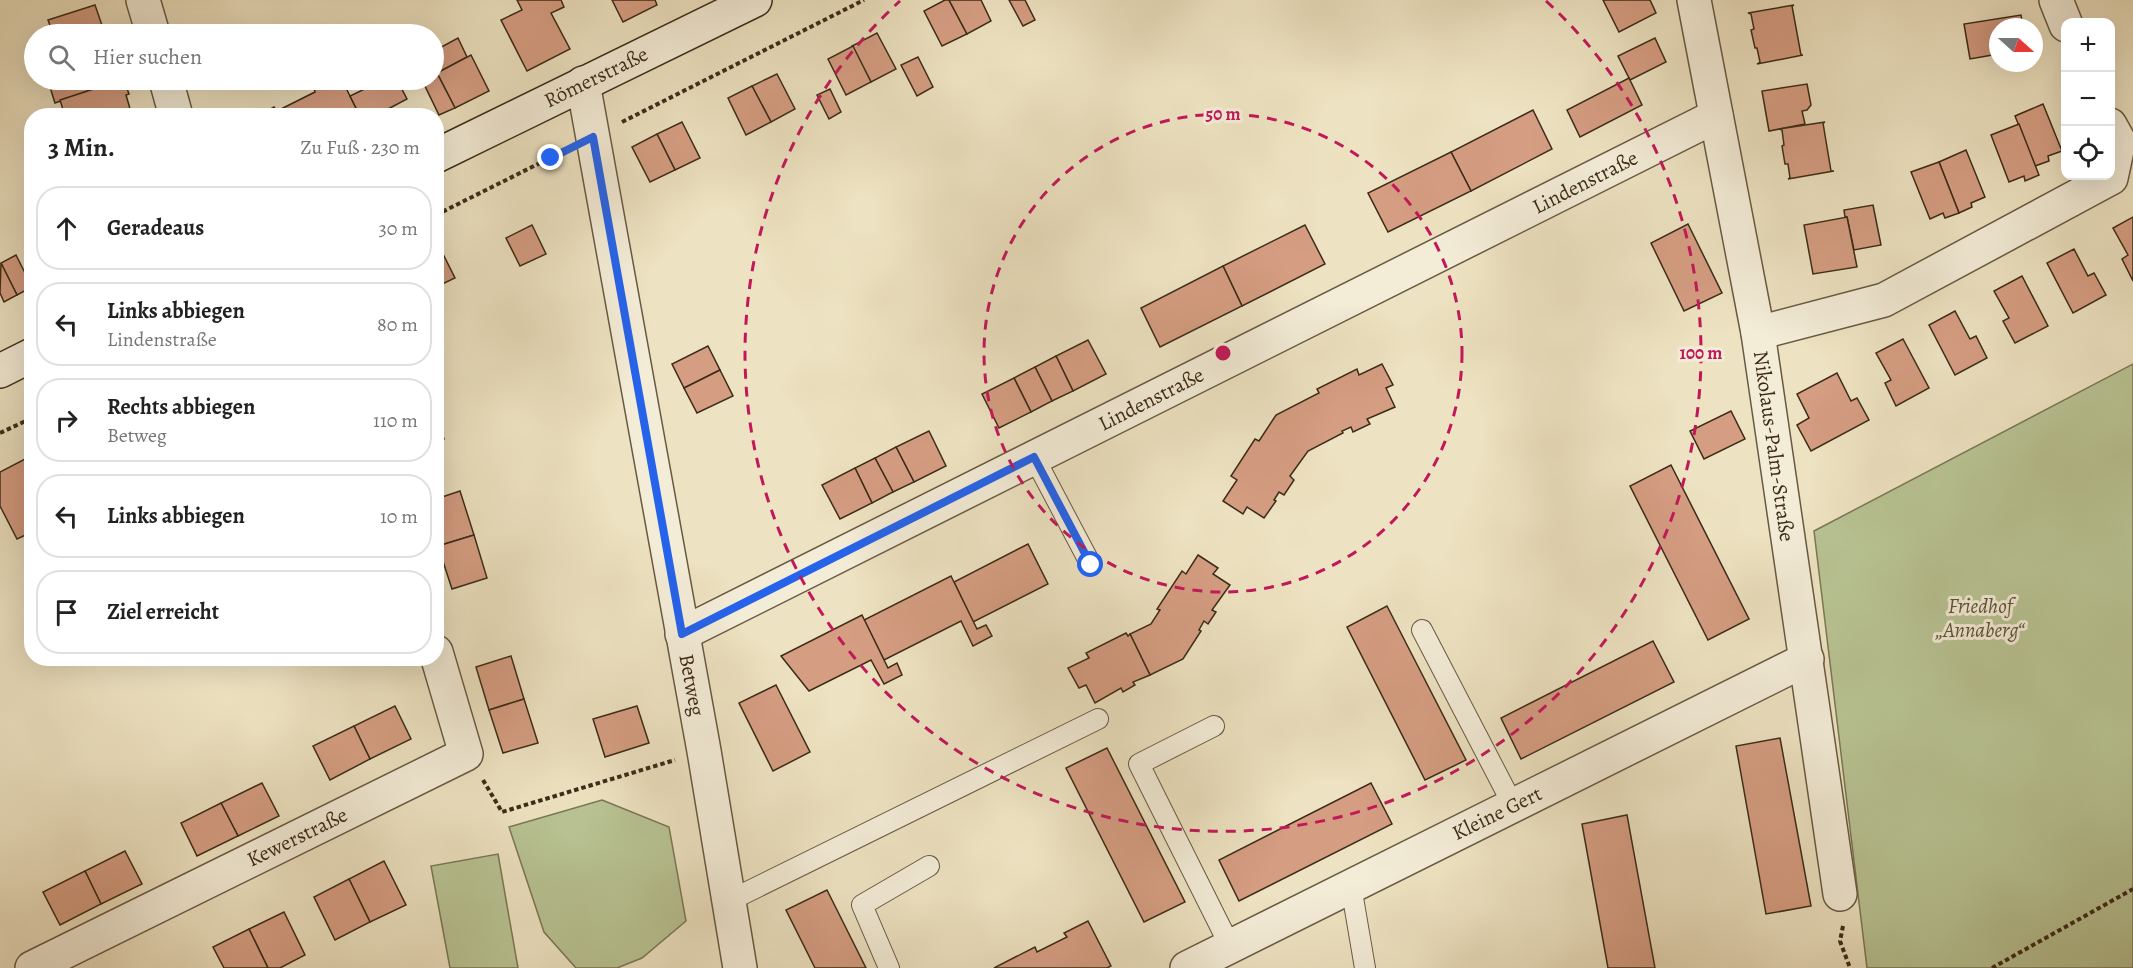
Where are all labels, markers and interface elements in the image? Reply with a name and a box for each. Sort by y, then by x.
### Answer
north arrow [1989,18,2043,72]
map controls [2061,18,2115,180]
button: + [2061,18,2115,72]
search box [24,24,444,90]
street label: Römerstraße [539,40,653,114]
icon: search [45,41,78,74]
text: Hier suchen [93,42,202,72]
button: − [2061,72,2115,126]
text: 50 m [1206,102,1240,126]
button: locate [2061,126,2115,180]
text: 3 Min. [48,130,115,165]
text: Zu Fuß · 230 m [300,134,420,161]
street label: Lindenstraße [1527,143,1643,221]
route end [537,144,563,170]
icon: ahead [50,212,83,245]
text: Geradeaus [107,213,204,243]
text: 30 m [378,215,418,242]
text: Links abbiegen [107,296,245,326]
icon: left [50,308,83,341]
text: 80 m [377,311,418,338]
text: Lindenstraße [107,326,217,353]
text: 100 m [1680,341,1722,365]
centre of rings [1213,343,1233,363]
street label: Nikolaus-Palm-Straße [1747,349,1801,543]
street label: Lindenstraße [1093,360,1209,438]
text: Rechts abbiegen [107,392,255,422]
icon: right [50,404,83,437]
text: 110 m [373,407,418,434]
text: Betweg [107,422,167,449]
icon: left [50,500,83,533]
text: Links abbiegen [107,501,245,531]
text: 10 m [380,503,418,530]
route start [1077,551,1103,577]
park label: Friedhof „Annaberg“ [1934,592,2026,644]
icon: arrive [50,596,83,629]
text: Ziel erreicht [107,597,219,627]
street label: Betweg [672,651,712,719]
street label: Kleine Gert [1447,779,1547,847]
street label: Kewerstraße [242,801,352,873]

